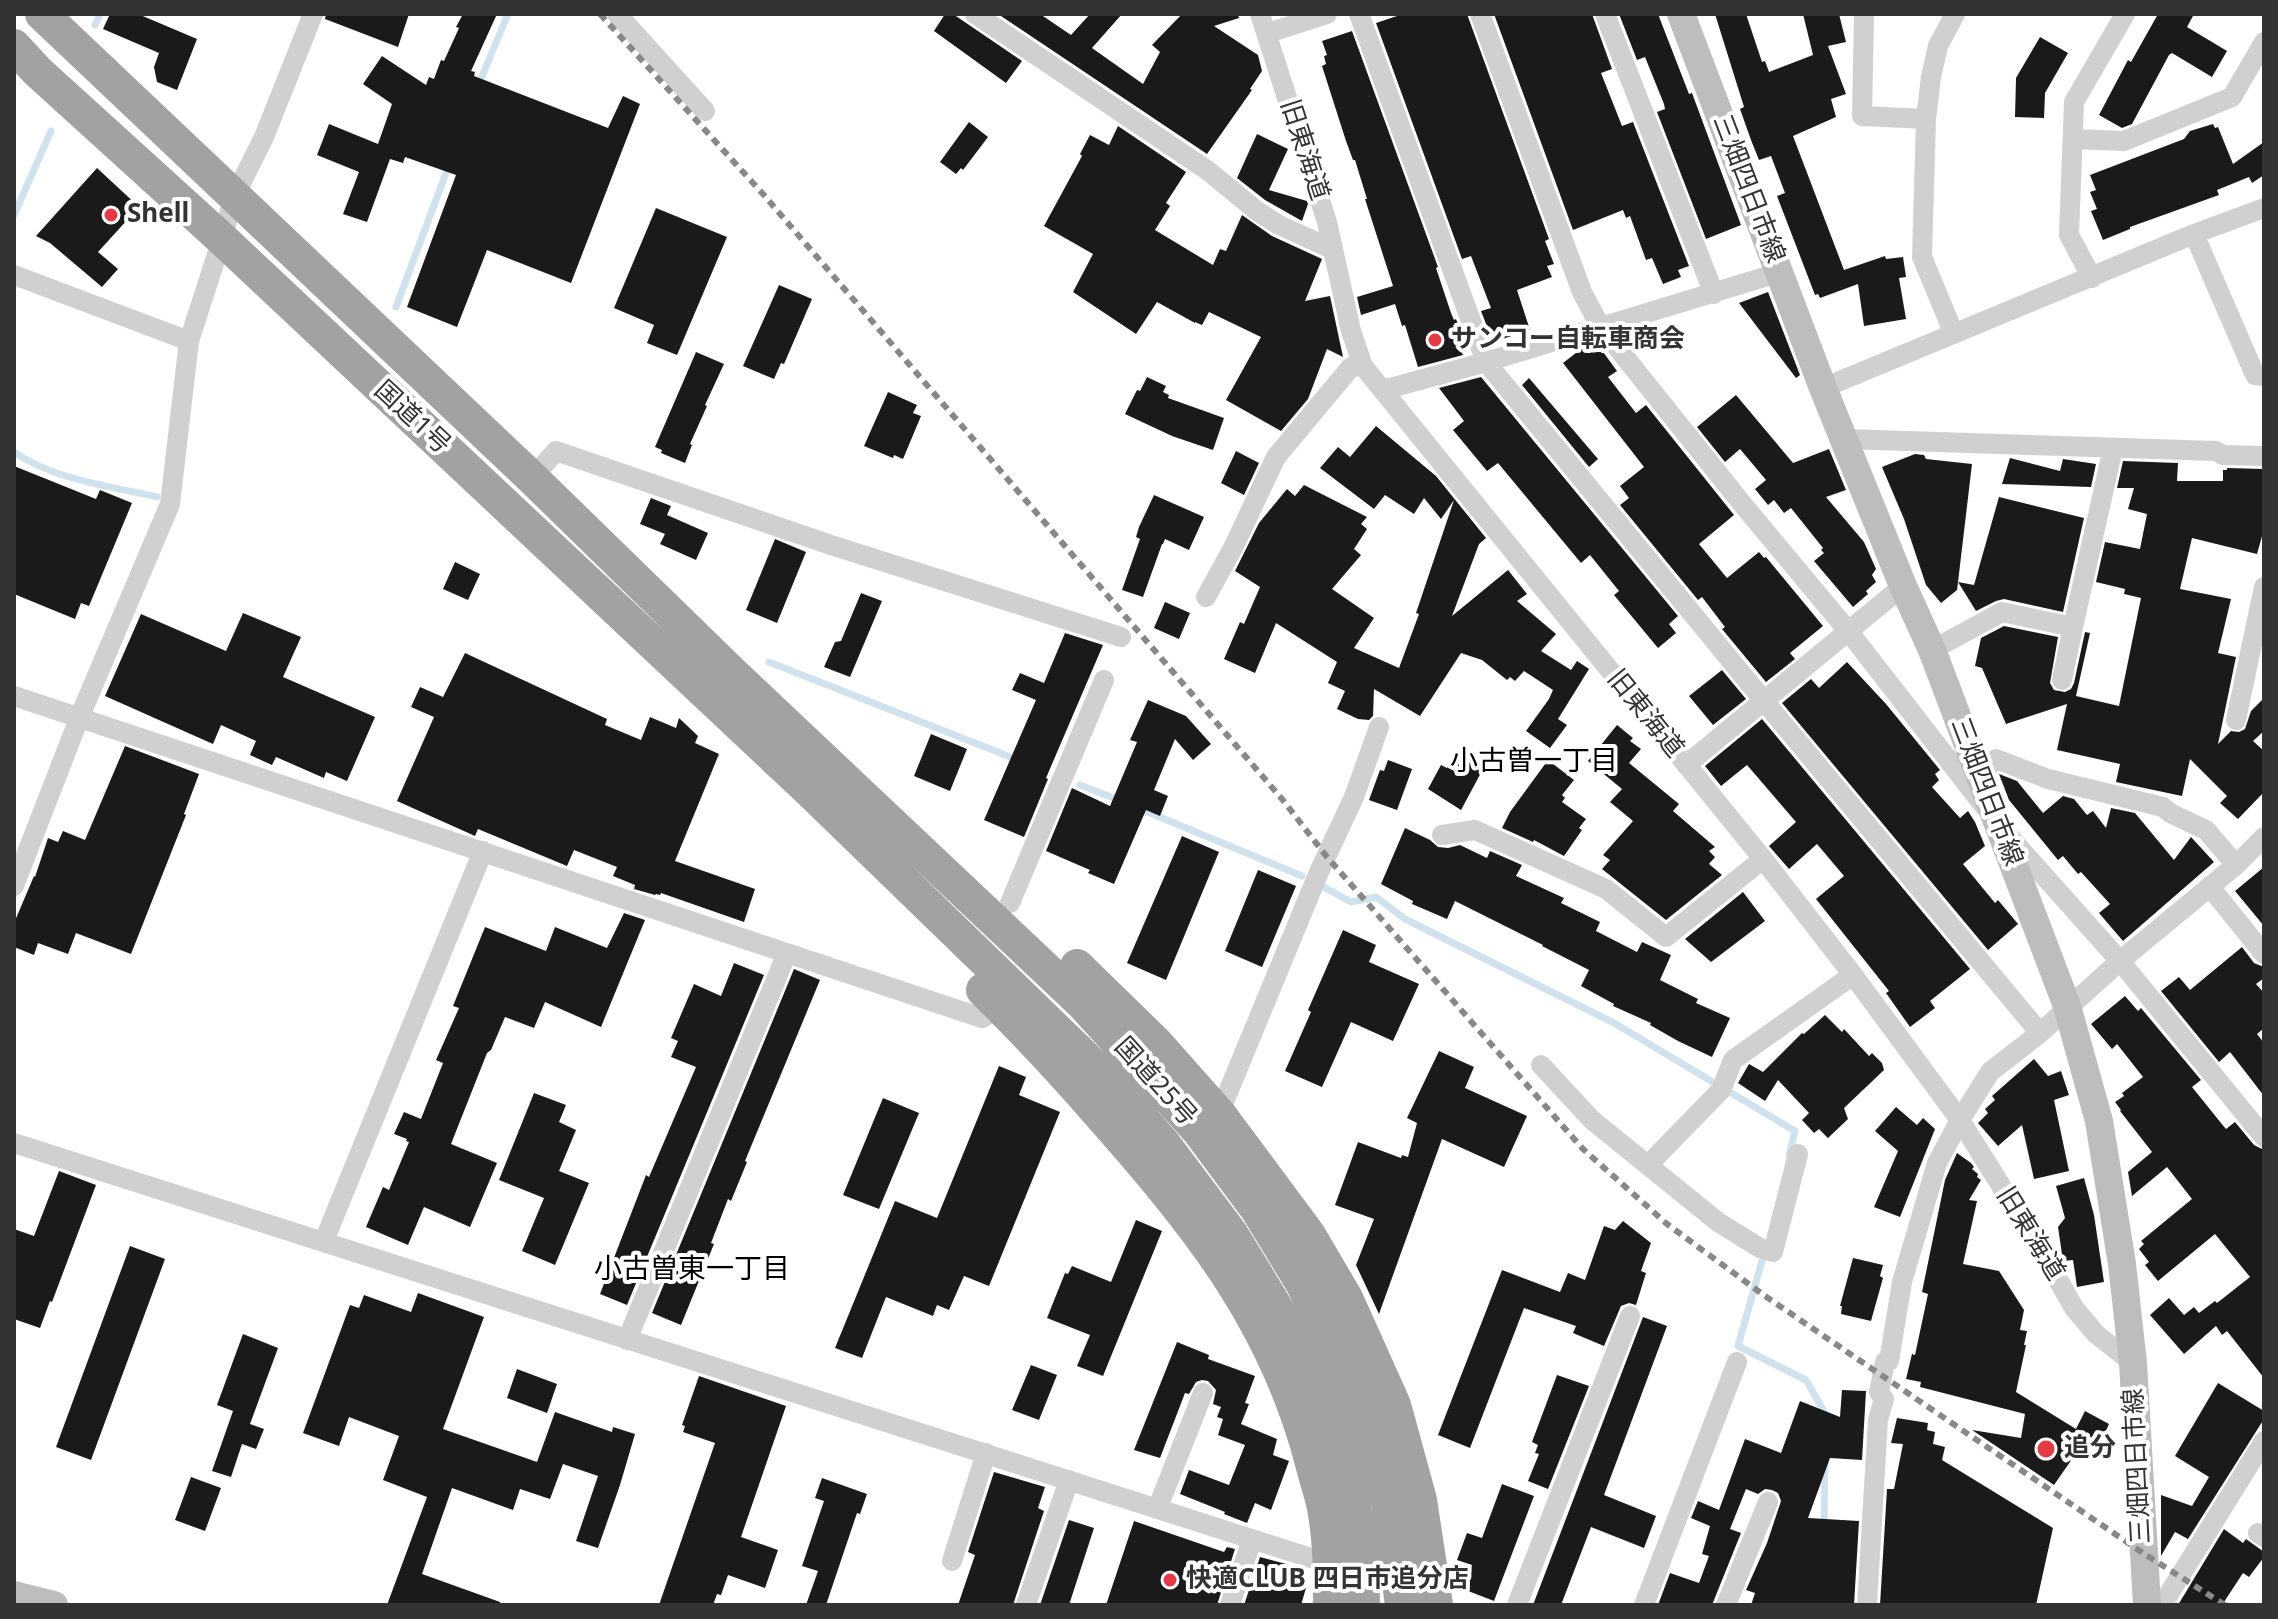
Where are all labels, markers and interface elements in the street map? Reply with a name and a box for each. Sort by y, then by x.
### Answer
street label: 旧東海道 [1273,96,1335,204]
street label: 三畑四日市線 [1705,111,1791,267]
place label: Shell [127,199,189,231]
marker: Shell [102,206,120,224]
place label: サンコー自転車商会 [1451,324,1685,356]
marker: サンコー自転車商会 [1426,331,1444,349]
street label: 国道1号 [367,375,457,461]
street label: 旧東海道 [1600,664,1690,764]
street label: 三畑四日市線 [1943,714,2029,870]
district label: 小古曽一丁目 [1450,745,1618,779]
street label: 国道25号 [1107,1032,1203,1132]
street label: 旧東海道 [1989,1182,2071,1286]
district label: 小古曽東一丁目 [594,1253,790,1287]
street label: 三畑四日市線 [2118,1387,2158,1545]
place label: 追分 [2064,1433,2116,1465]
marker: 追分 [2035,1438,2057,1460]
place label: 快適CLUB 四日市追分店 [1186,1564,1469,1596]
marker: 快適CLUB 四日市追分店 [1161,1571,1179,1589]

